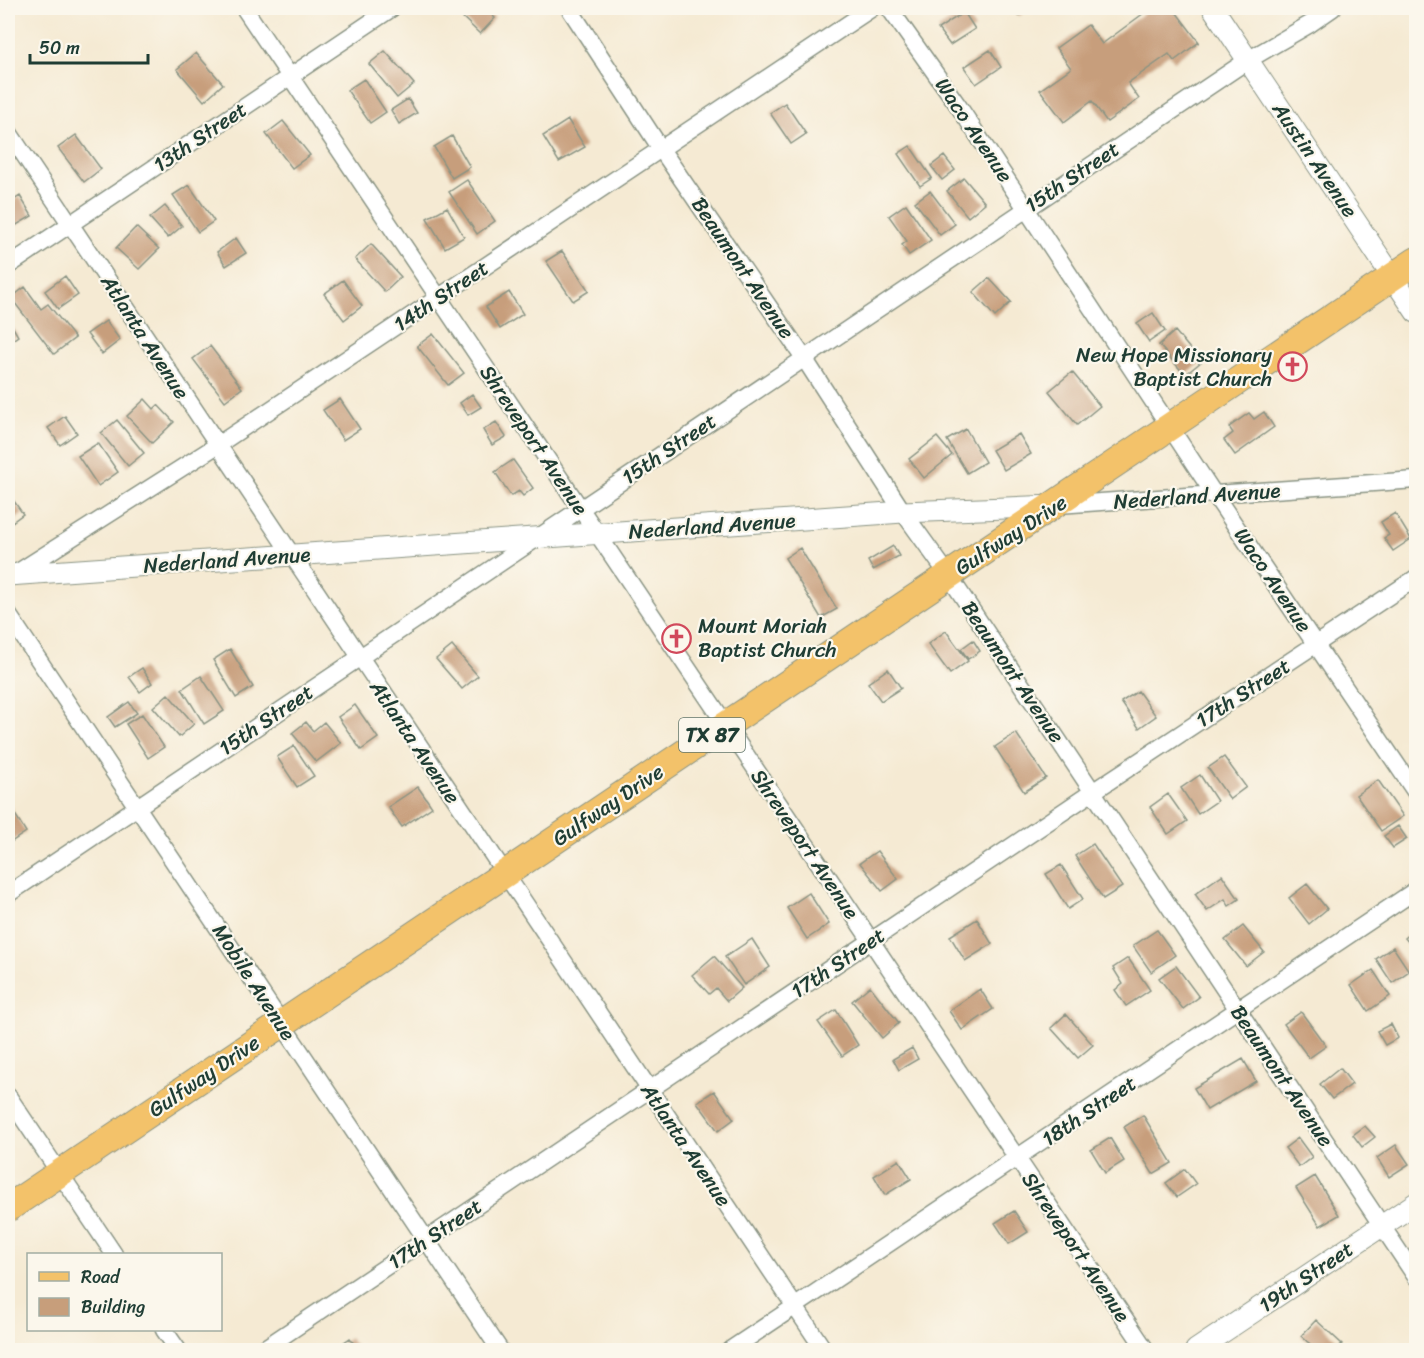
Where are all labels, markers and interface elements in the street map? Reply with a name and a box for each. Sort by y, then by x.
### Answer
scale bar [30,27,148,65]
text: 50 m [39,32,80,64]
street label: Waco Avenue [925,69,1024,191]
street label: 13th Street [145,91,255,183]
street label: Austin Avenue [1261,93,1368,226]
street label: 15th Street [1016,131,1128,223]
street label: Beaumont Avenue [681,189,805,347]
street label: 14th Street [385,250,497,342]
street label: Atlanta Avenue [90,266,200,408]
place label: New Hope Missionary Baptist Church [1076,336,1272,398]
church icon: New Hope Missionary Baptist Church [1277,351,1309,383]
street label: Shreveport Avenue [469,357,599,523]
street label: 15th Street [613,403,725,495]
street label: Nederland Avenue [1112,471,1282,521]
street label: Gulfway Drive [947,484,1075,586]
street label: Nederland Avenue [627,501,797,551]
street label: Waco Avenue [1224,519,1323,641]
street label: Nederland Avenue [142,535,312,585]
street label: Beaumont Avenue [951,593,1075,751]
place label: Mount Moriah Baptist Church [698,607,837,669]
church icon: Mount Moriah Baptist Church [661,622,693,654]
street label: 17th Street [1188,648,1298,738]
street label: Atlanta Avenue [359,671,471,812]
street label: 15th Street [210,674,322,766]
road number: TX 87 [679,718,745,752]
street label: Gulfway Drive [544,753,672,857]
street label: Shreveport Avenue [740,761,870,927]
street label: Mobile Avenue [202,916,306,1048]
street label: 17th Street [783,917,893,1009]
street label: Beaumont Avenue [1220,997,1344,1155]
street label: Gulfway Drive [140,1024,268,1128]
street label: 18th Street [1033,1065,1145,1157]
street label: Atlanta Avenue [630,1074,742,1215]
street label: Shreveport Avenue [1011,1164,1141,1330]
street label: 17th Street [380,1188,490,1280]
street label: 19th Street [1250,1231,1362,1323]
legend [27,1253,222,1331]
text: Road [81,1261,121,1293]
text: Building [81,1291,145,1323]

